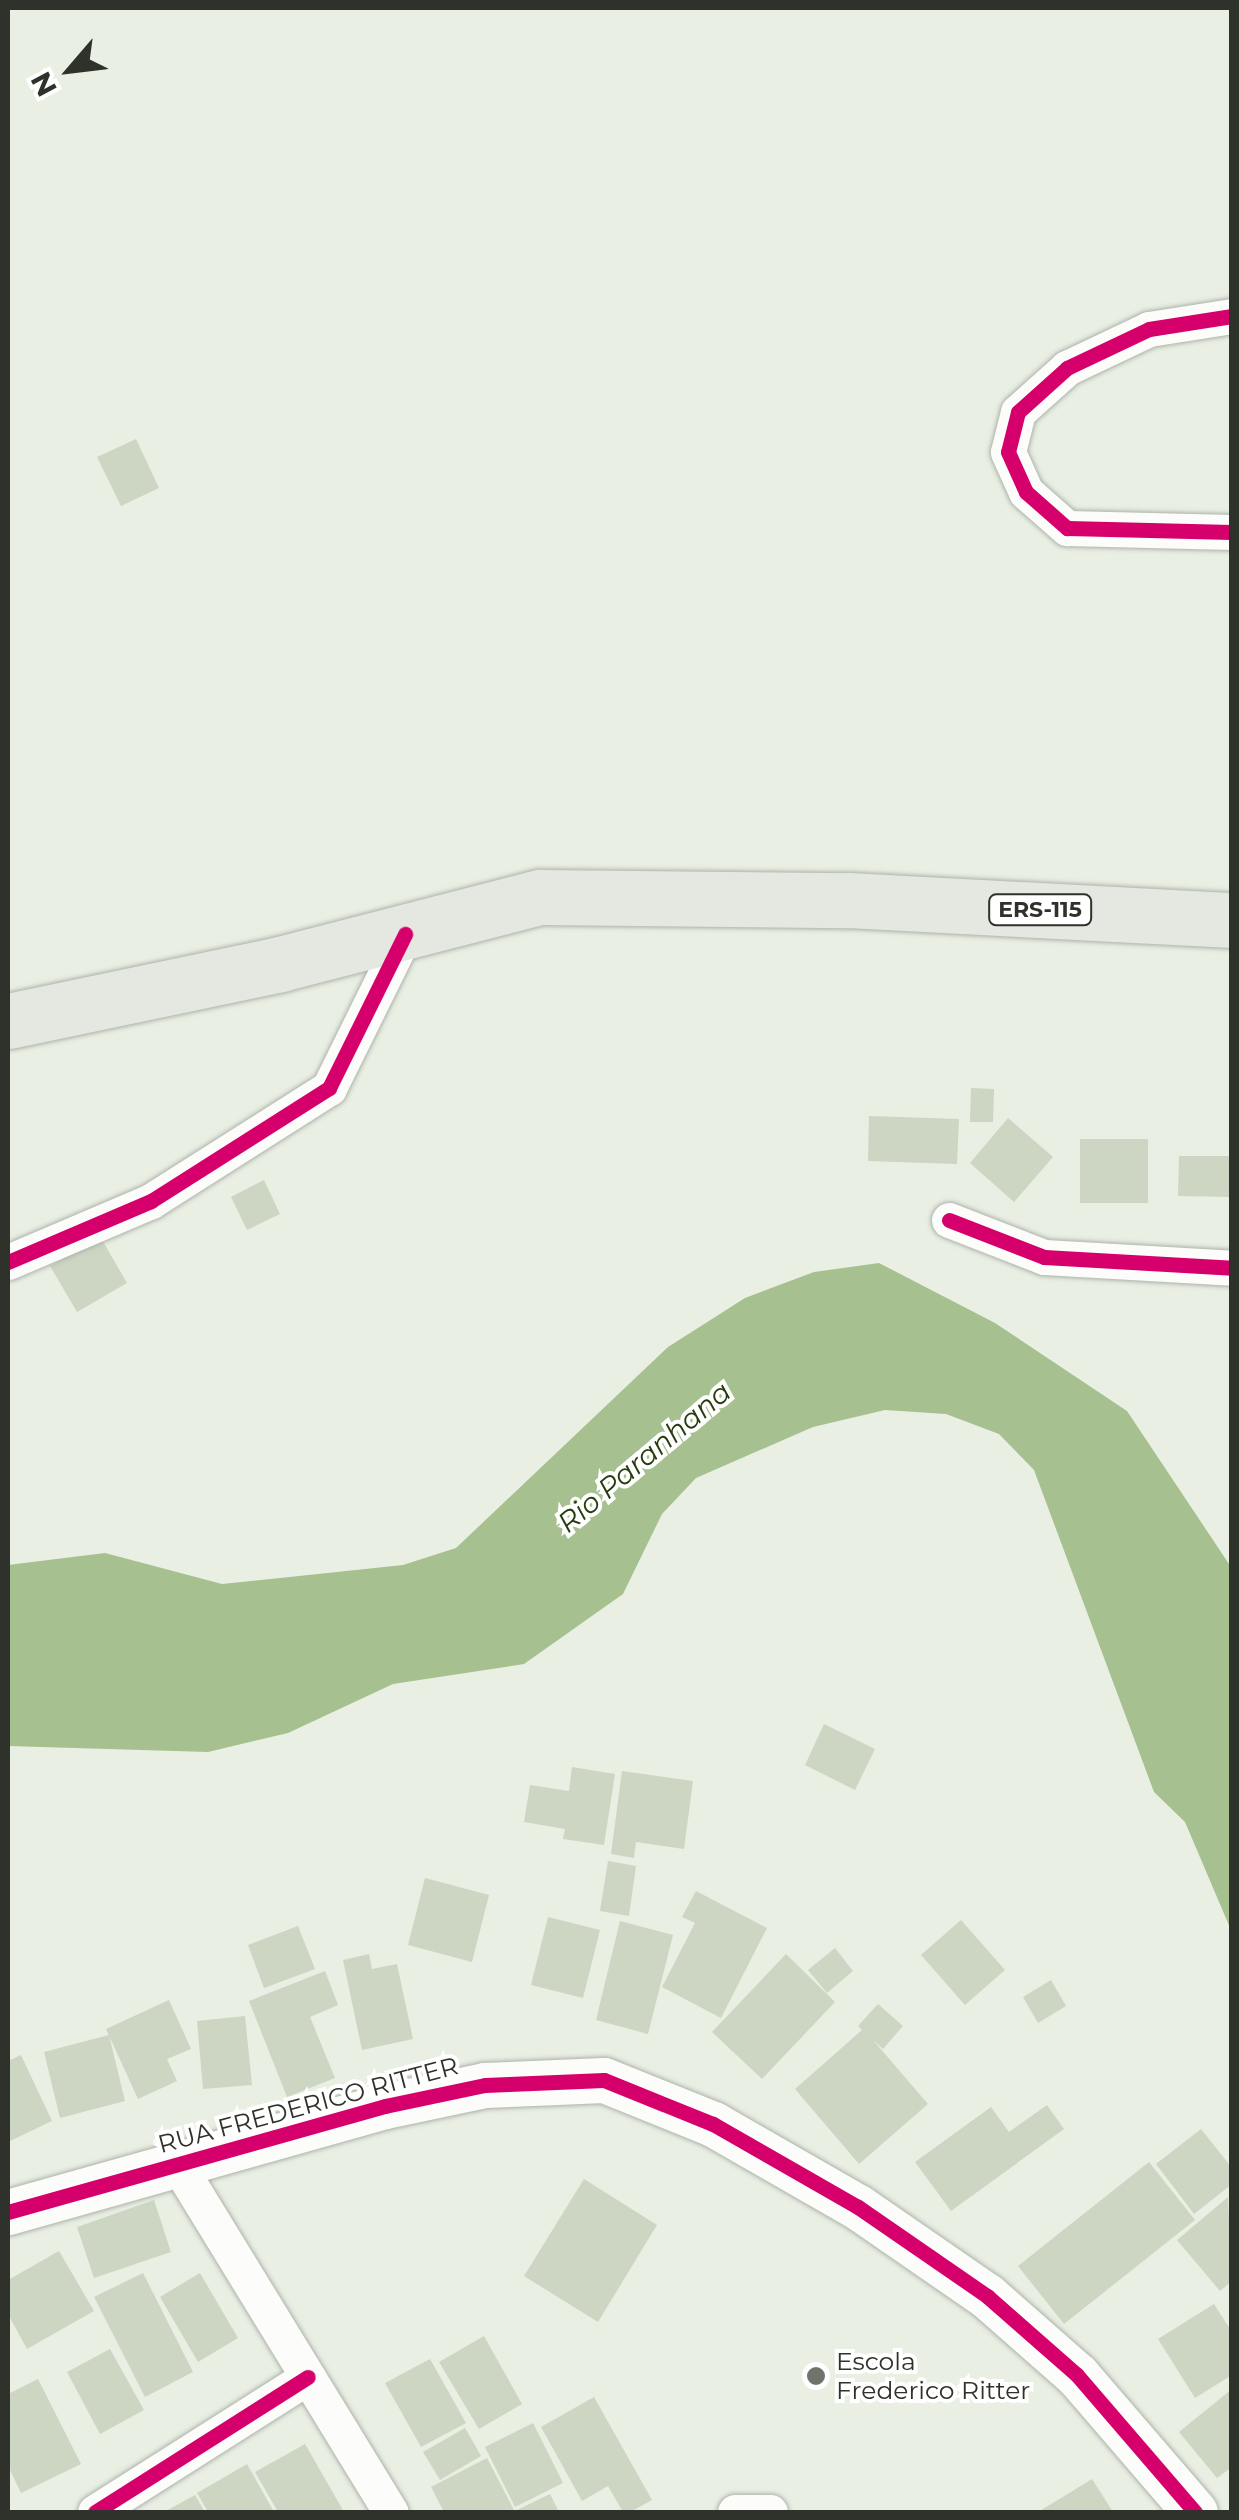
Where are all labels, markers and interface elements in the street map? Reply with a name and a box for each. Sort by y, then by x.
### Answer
north arrow [20,20,120,120]
text: N [23,66,64,102]
road number: ERS-115 [988,893,1092,927]
water label: Rio Paranhana [550,1375,738,1539]
street label: RUA FREDERICO RITTER [155,2050,461,2160]
place label: Escola Frederico Ritter [836,2347,1030,2406]
marker: Escola Frederico Ritter [805,2365,827,2387]

